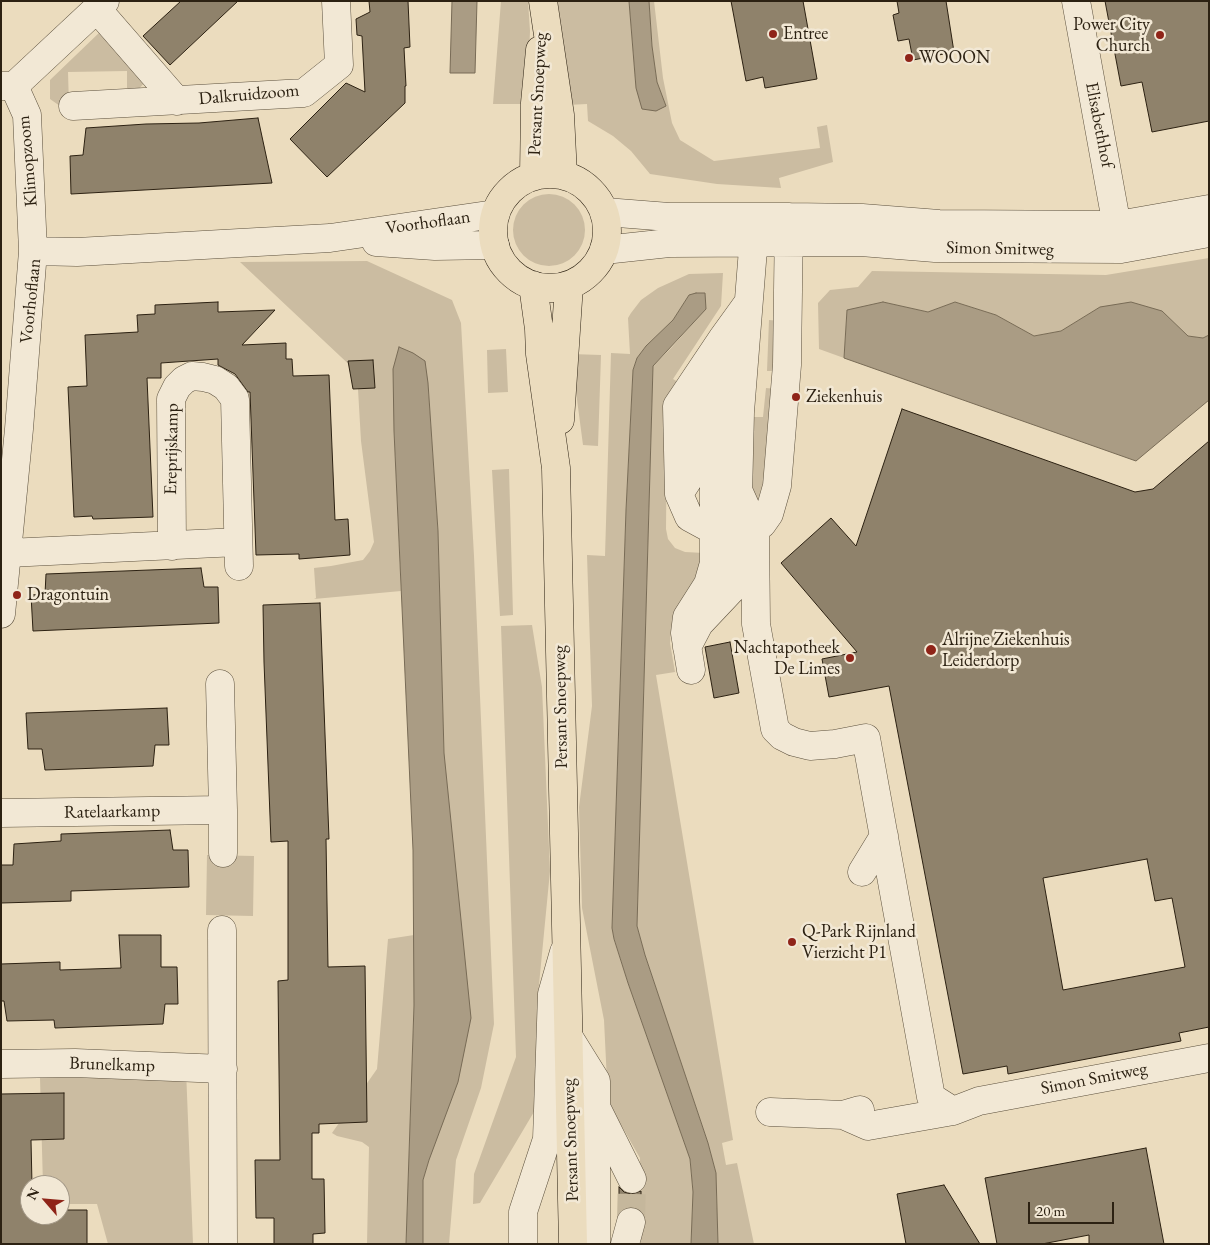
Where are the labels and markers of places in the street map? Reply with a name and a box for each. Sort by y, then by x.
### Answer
place label: Power City Church [1073,14,1150,56]
place label: Entree [783,23,828,45]
marker: Entree [767,28,779,40]
marker: Power City Church [1154,29,1166,41]
place label: WOOON [919,47,990,69]
marker: WOOON [903,52,915,64]
place label: Ziekenhuis [806,386,882,408]
marker: Ziekenhuis [790,391,802,403]
place label: Dragontuin [27,584,109,606]
marker: Dragontuin [11,589,23,601]
place label: Alrijne Ziekenhuis Leiderdorp [942,629,1070,672]
place label: Nachtapotheek De Limes [734,637,840,680]
marker: Alrijne Ziekenhuis Leiderdorp [924,643,938,657]
marker: Nachtapotheek De Limes [844,652,856,664]
place label: Q-Park Rijnland Vierzicht P1 [802,921,916,964]
marker: Q-Park Rijnland Vierzicht P1 [786,936,798,948]

